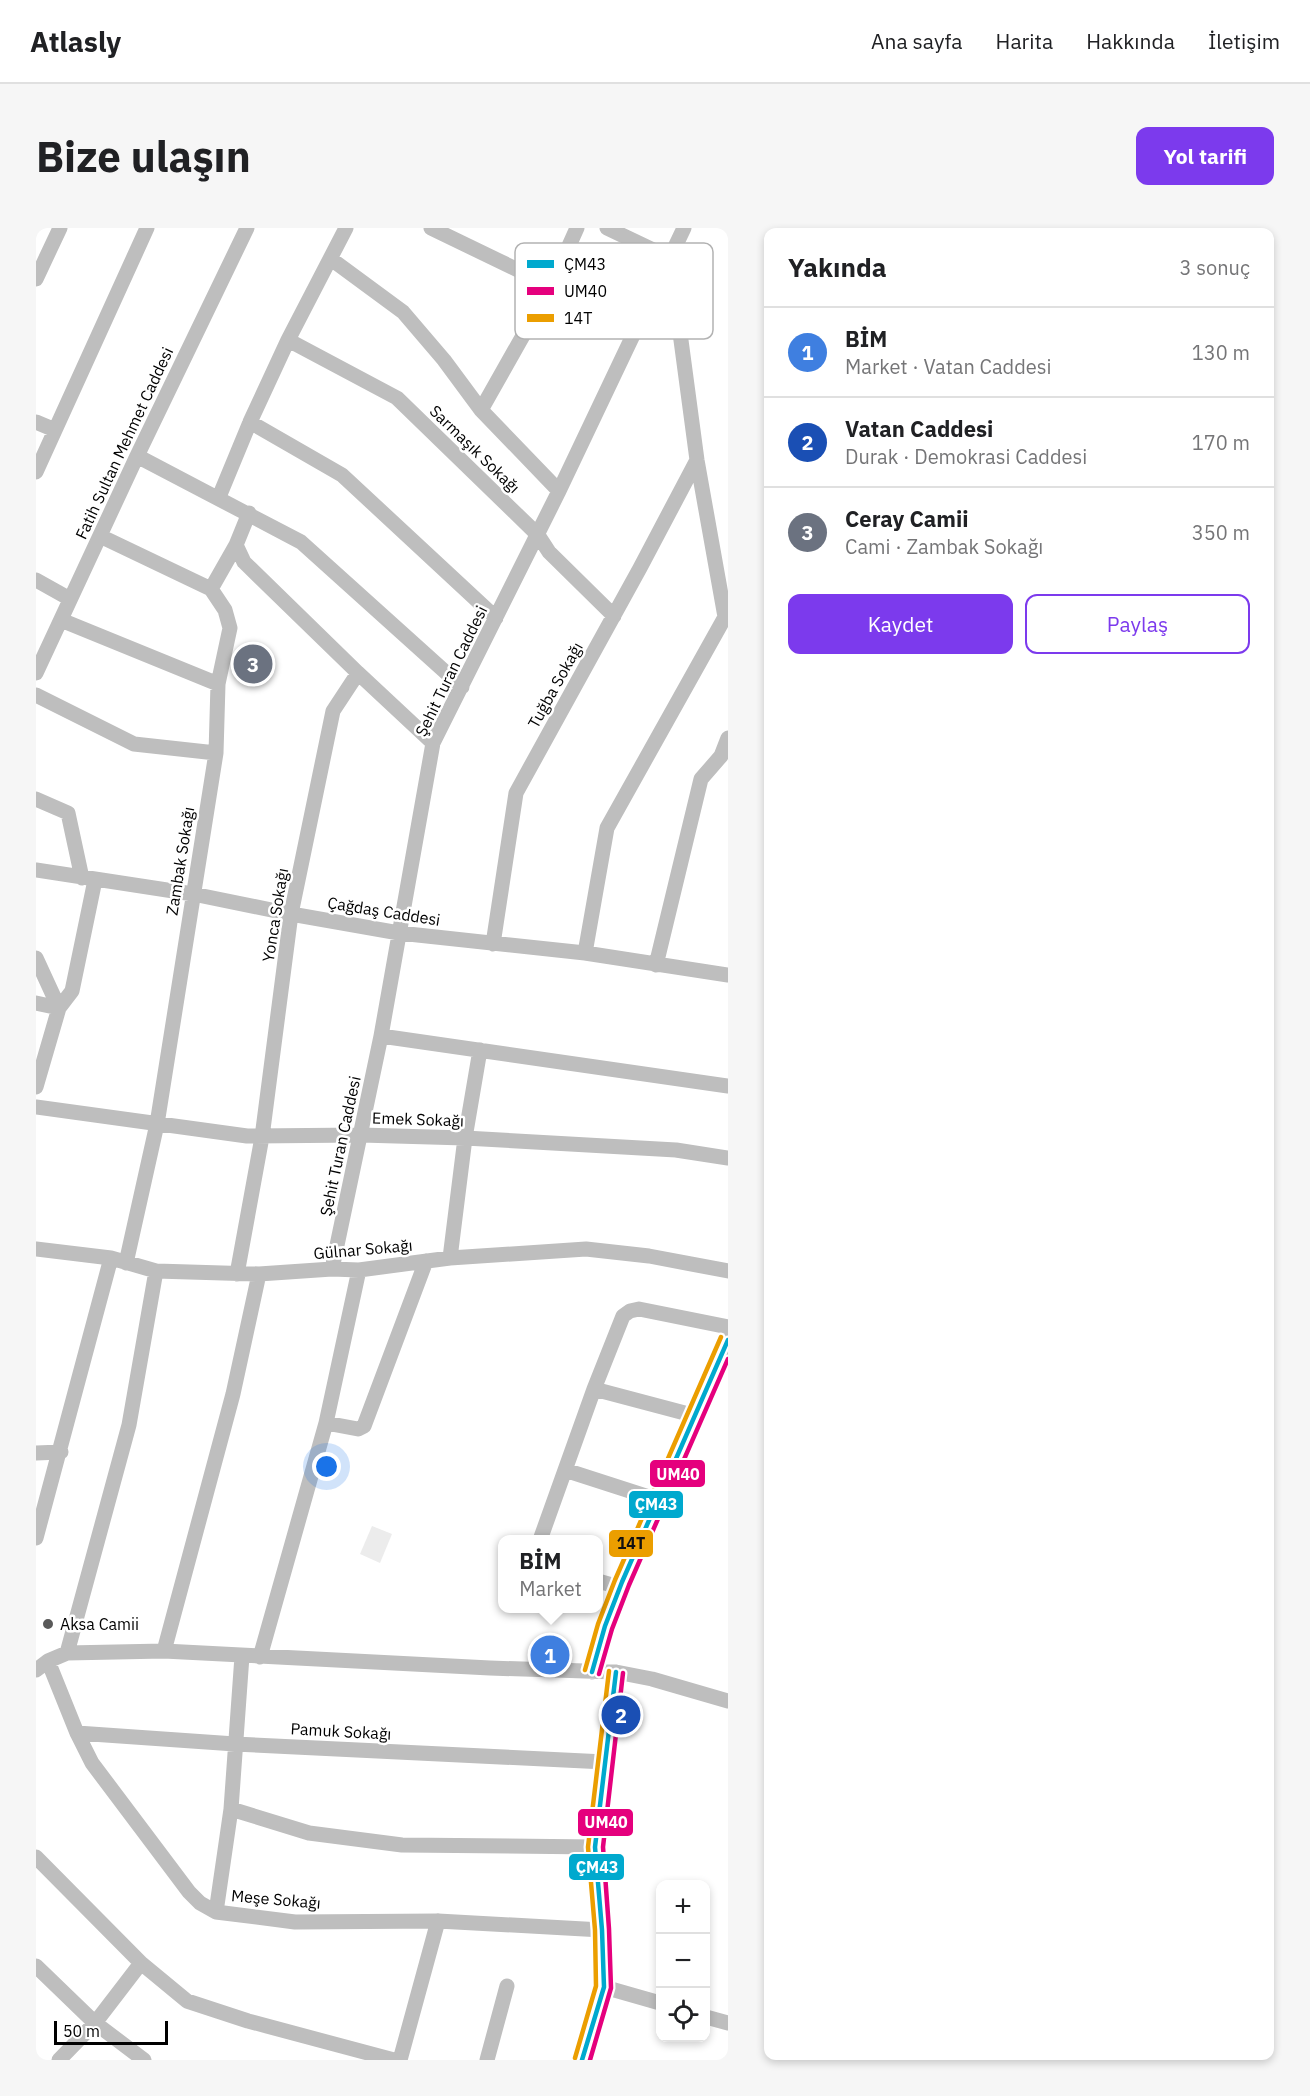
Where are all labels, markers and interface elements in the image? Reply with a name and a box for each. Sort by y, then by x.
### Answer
text: Atlasly [30,23,121,60]
text: Ana sayfa [871,27,963,55]
text: Harita [996,27,1053,55]
text: Hakkında [1086,27,1175,55]
text: İletişim [1208,27,1280,55]
button: Yol tarifi [1136,127,1274,185]
text: Bize ulaşın [36,129,251,184]
legend [515,243,713,339]
text: Yakında [788,250,887,284]
text: ÇM43 [564,254,606,274]
text: 3 sonuç [1180,254,1250,281]
text: UM40 [564,281,607,301]
text: 14T [564,308,592,328]
text: BİM [845,324,887,353]
text: 1 [802,339,814,366]
text: 130 m [1192,339,1250,366]
street label: Fatih Sultan Mehmet Caddesi [71,344,177,542]
text: Market · Vatan Caddesi [845,353,1051,380]
street label: Sarmaşık Sokağı [426,401,524,497]
text: Vatan Caddesi [845,414,993,443]
text: 2 [802,429,814,456]
text: 170 m [1192,429,1250,456]
text: Durak · Demokrasi Caddesi [845,443,1087,470]
text: Ceray Camii [845,504,969,533]
text: 3 [802,519,814,546]
text: 350 m [1192,519,1250,546]
text: Cami · Zambak Sokağı [845,533,1043,560]
button: Kaydet [788,594,1013,654]
button: Paylaş [1025,594,1250,654]
street label: Şehit Turan Caddesi [411,602,491,740]
street label: Tuğba Sokağı [523,639,587,731]
pin: 3 [234,642,272,686]
street label: Zambak Sokağı [162,805,198,917]
street label: Yonca Sokağı [258,867,292,963]
street label: Çağdaş Caddesi [326,892,442,930]
street label: Şehit Turan Caddesi [315,1074,365,1218]
street label: Emek Sokağı [372,1107,464,1131]
street label: Gülnar Sokağı [313,1235,413,1263]
your location [312,1452,341,1481]
line badge: UM40 [649,1459,706,1488]
text: UM40 [656,1464,700,1484]
line badge: ÇM43 [628,1490,684,1519]
text: ÇM43 [635,1494,677,1514]
line badge: 14T [608,1529,654,1558]
text: 14T [617,1533,645,1553]
popup [498,1535,603,1613]
text: BİM [519,1546,561,1575]
text: Market [519,1575,582,1602]
place label: Aksa Camii [60,1614,139,1634]
marker: Aksa Camii [41,1617,55,1631]
pin: 1 [530,1632,570,1678]
pin: 2 [602,1692,640,1738]
street label: Pamuk Sokağı [290,1718,392,1744]
line badge: UM40 [577,1808,634,1837]
text: UM40 [584,1812,628,1832]
line badge: ÇM43 [568,1853,625,1881]
text: ÇM43 [576,1857,618,1877]
map controls [656,1880,710,2042]
button: + [656,1880,710,1934]
street label: Meşe Sokağı [230,1885,322,1913]
button: − [656,1934,710,1988]
button: locate [656,1988,710,2042]
scale bar [54,2018,168,2046]
text: 50 m [63,2021,100,2041]

